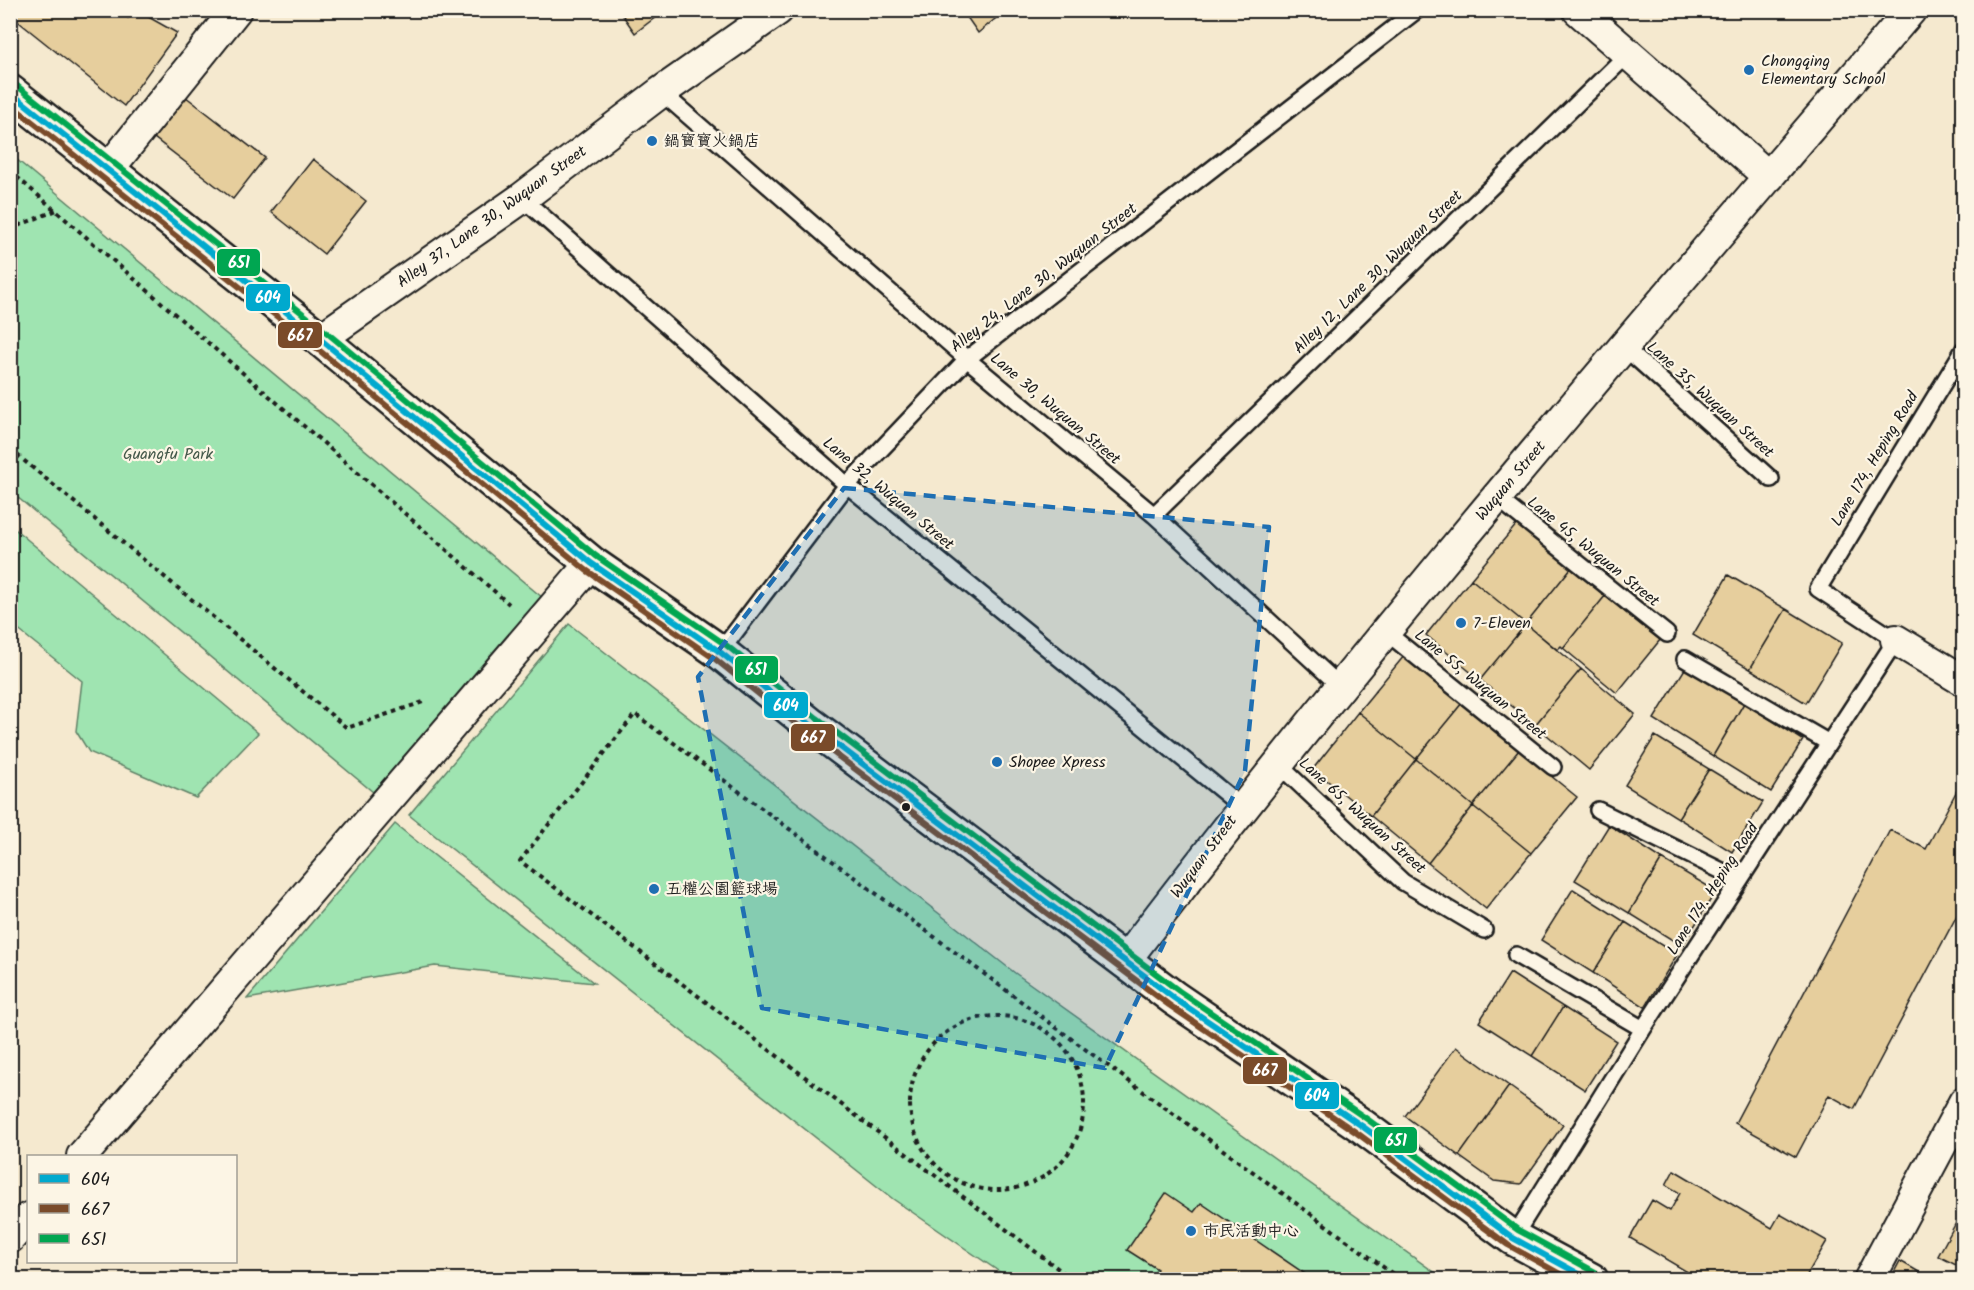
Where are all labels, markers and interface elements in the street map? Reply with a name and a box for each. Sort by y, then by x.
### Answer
place label: Chongqing Elementary School [1761,49,1886,92]
marker: Chongqing Elementary School [1742,63,1756,77]
place label: 鍋寶寶火鍋店 [664,129,760,154]
marker: 鍋寶寶火鍋店 [645,134,659,148]
street label: Alley 37, Lane 30, Wuquan Street [392,139,593,295]
street label: Alley 12, Lane 30, Wuquan Street [1288,184,1469,360]
street label: Alley 24, Lane 30, Wuquan Street [945,197,1143,359]
line badge: 651 [216,248,261,277]
text: 651 [228,251,250,276]
line badge: 604 [245,283,291,312]
text: 604 [255,286,281,311]
line badge: 667 [277,321,323,349]
text: 667 [288,324,313,349]
street label: Lane 35, Wuquan Street [1640,336,1780,465]
street label: Lane 30, Wuquan Street [984,347,1127,472]
street label: Lane 174, Heping Road [1825,386,1926,531]
street label: Lane 32, Wuquan Street [817,431,960,557]
street label: Wuquan Street [1470,435,1553,527]
park label: Guangfu Park [123,442,214,467]
street label: Lane 45, Wuquan Street [1521,491,1665,614]
place label: 7-Eleven [1473,611,1531,636]
marker: 7-Eleven [1454,616,1468,630]
street label: Lane 55, Wuquan Street [1408,624,1552,747]
line badge: 651 [734,655,779,684]
text: 651 [745,658,767,683]
line badge: 604 [763,691,809,719]
text: 604 [773,694,799,719]
line badge: 667 [790,723,836,752]
text: 667 [801,726,826,751]
place label: Shopee Xpress [1009,750,1106,775]
street label: Lane 65, Wuquan Street [1293,752,1432,881]
marker: Shopee Xpress [990,755,1004,769]
unlabelled marker [900,801,912,813]
street label: Wuquan Street [1164,809,1244,904]
street label: Lane 174. Heping Road [1661,817,1766,960]
place label: 五權公園籃球場 [666,877,778,902]
marker: 五權公園籃球場 [647,882,661,896]
line badge: 667 [1242,1056,1288,1085]
text: 667 [1253,1059,1278,1084]
line badge: 604 [1294,1081,1340,1110]
text: 604 [1304,1084,1330,1109]
line badge: 651 [1373,1126,1418,1154]
text: 651 [1385,1129,1407,1154]
legend [27,1155,237,1263]
text: 604 [81,1166,110,1195]
text: 667 [81,1196,110,1225]
place label: 市民活動中心 [1203,1219,1299,1244]
marker: 市民活動中心 [1184,1224,1198,1238]
text: 651 [81,1226,106,1255]

